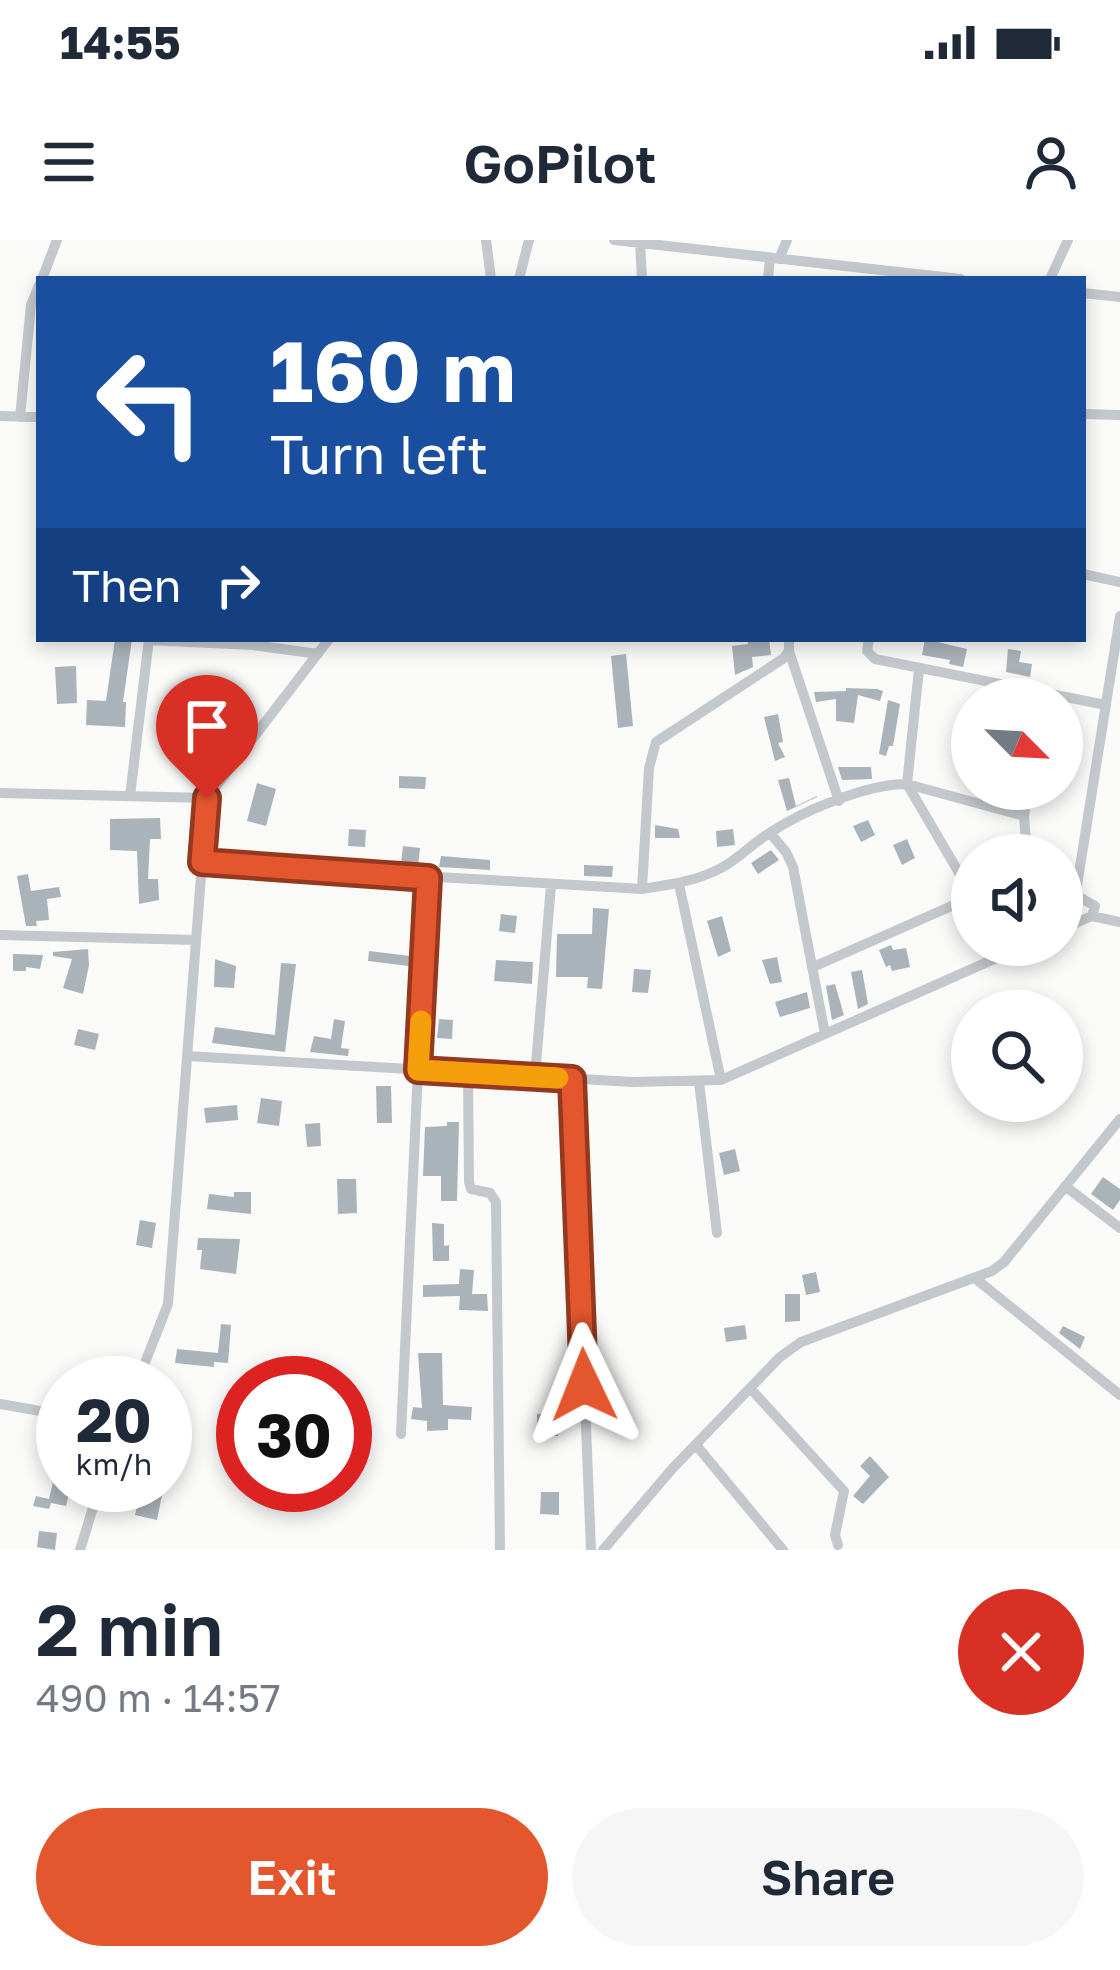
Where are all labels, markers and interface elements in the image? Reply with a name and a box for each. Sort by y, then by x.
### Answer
text: 14:55 [60,15,181,69]
icon: menu [36,129,102,195]
icon: person [1018,129,1084,195]
text: GoPilot [463,130,657,195]
text: 160 m [270,320,516,420]
icon: left [72,324,228,480]
text: Turn left [270,421,488,486]
icon: right [205,552,271,618]
text: Then [72,558,181,612]
pin [156,675,258,798]
north arrow [951,678,1083,810]
map controls [951,678,1083,1122]
icon: arrive [174,693,240,759]
button: sound [951,834,1083,966]
button: search [951,990,1083,1122]
position arrow [521,1322,647,1448]
speed limit sign: 30 [216,1356,372,1512]
text: 20 [76,1383,152,1455]
text: km/h [76,1446,152,1482]
text: 2 min [36,1585,223,1672]
button: close [958,1589,1084,1715]
text: 490 m · 14:57 [36,1674,281,1721]
button: Exit [36,1808,548,1946]
button: Share [572,1808,1084,1946]

